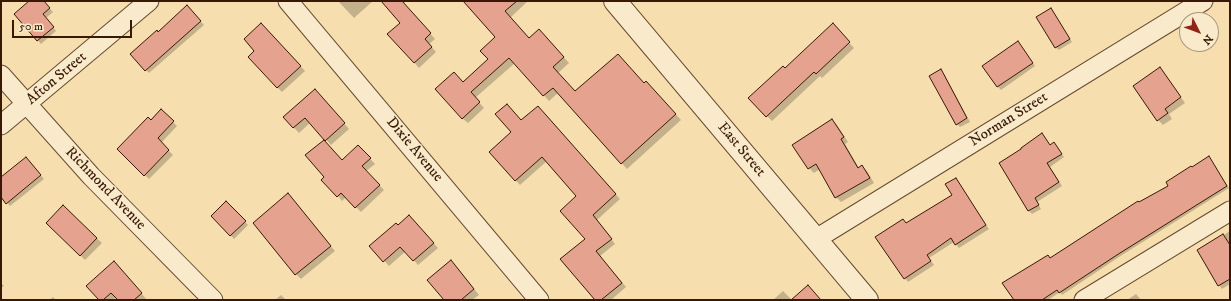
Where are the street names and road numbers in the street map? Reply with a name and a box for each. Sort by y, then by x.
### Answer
street label: Afton Street [23,49,91,109]
street label: Norman Street [966,89,1052,151]
street label: Dixie Avenue [382,114,446,186]
street label: East Street [713,119,769,181]
street label: Richmond Avenue [61,144,149,234]

